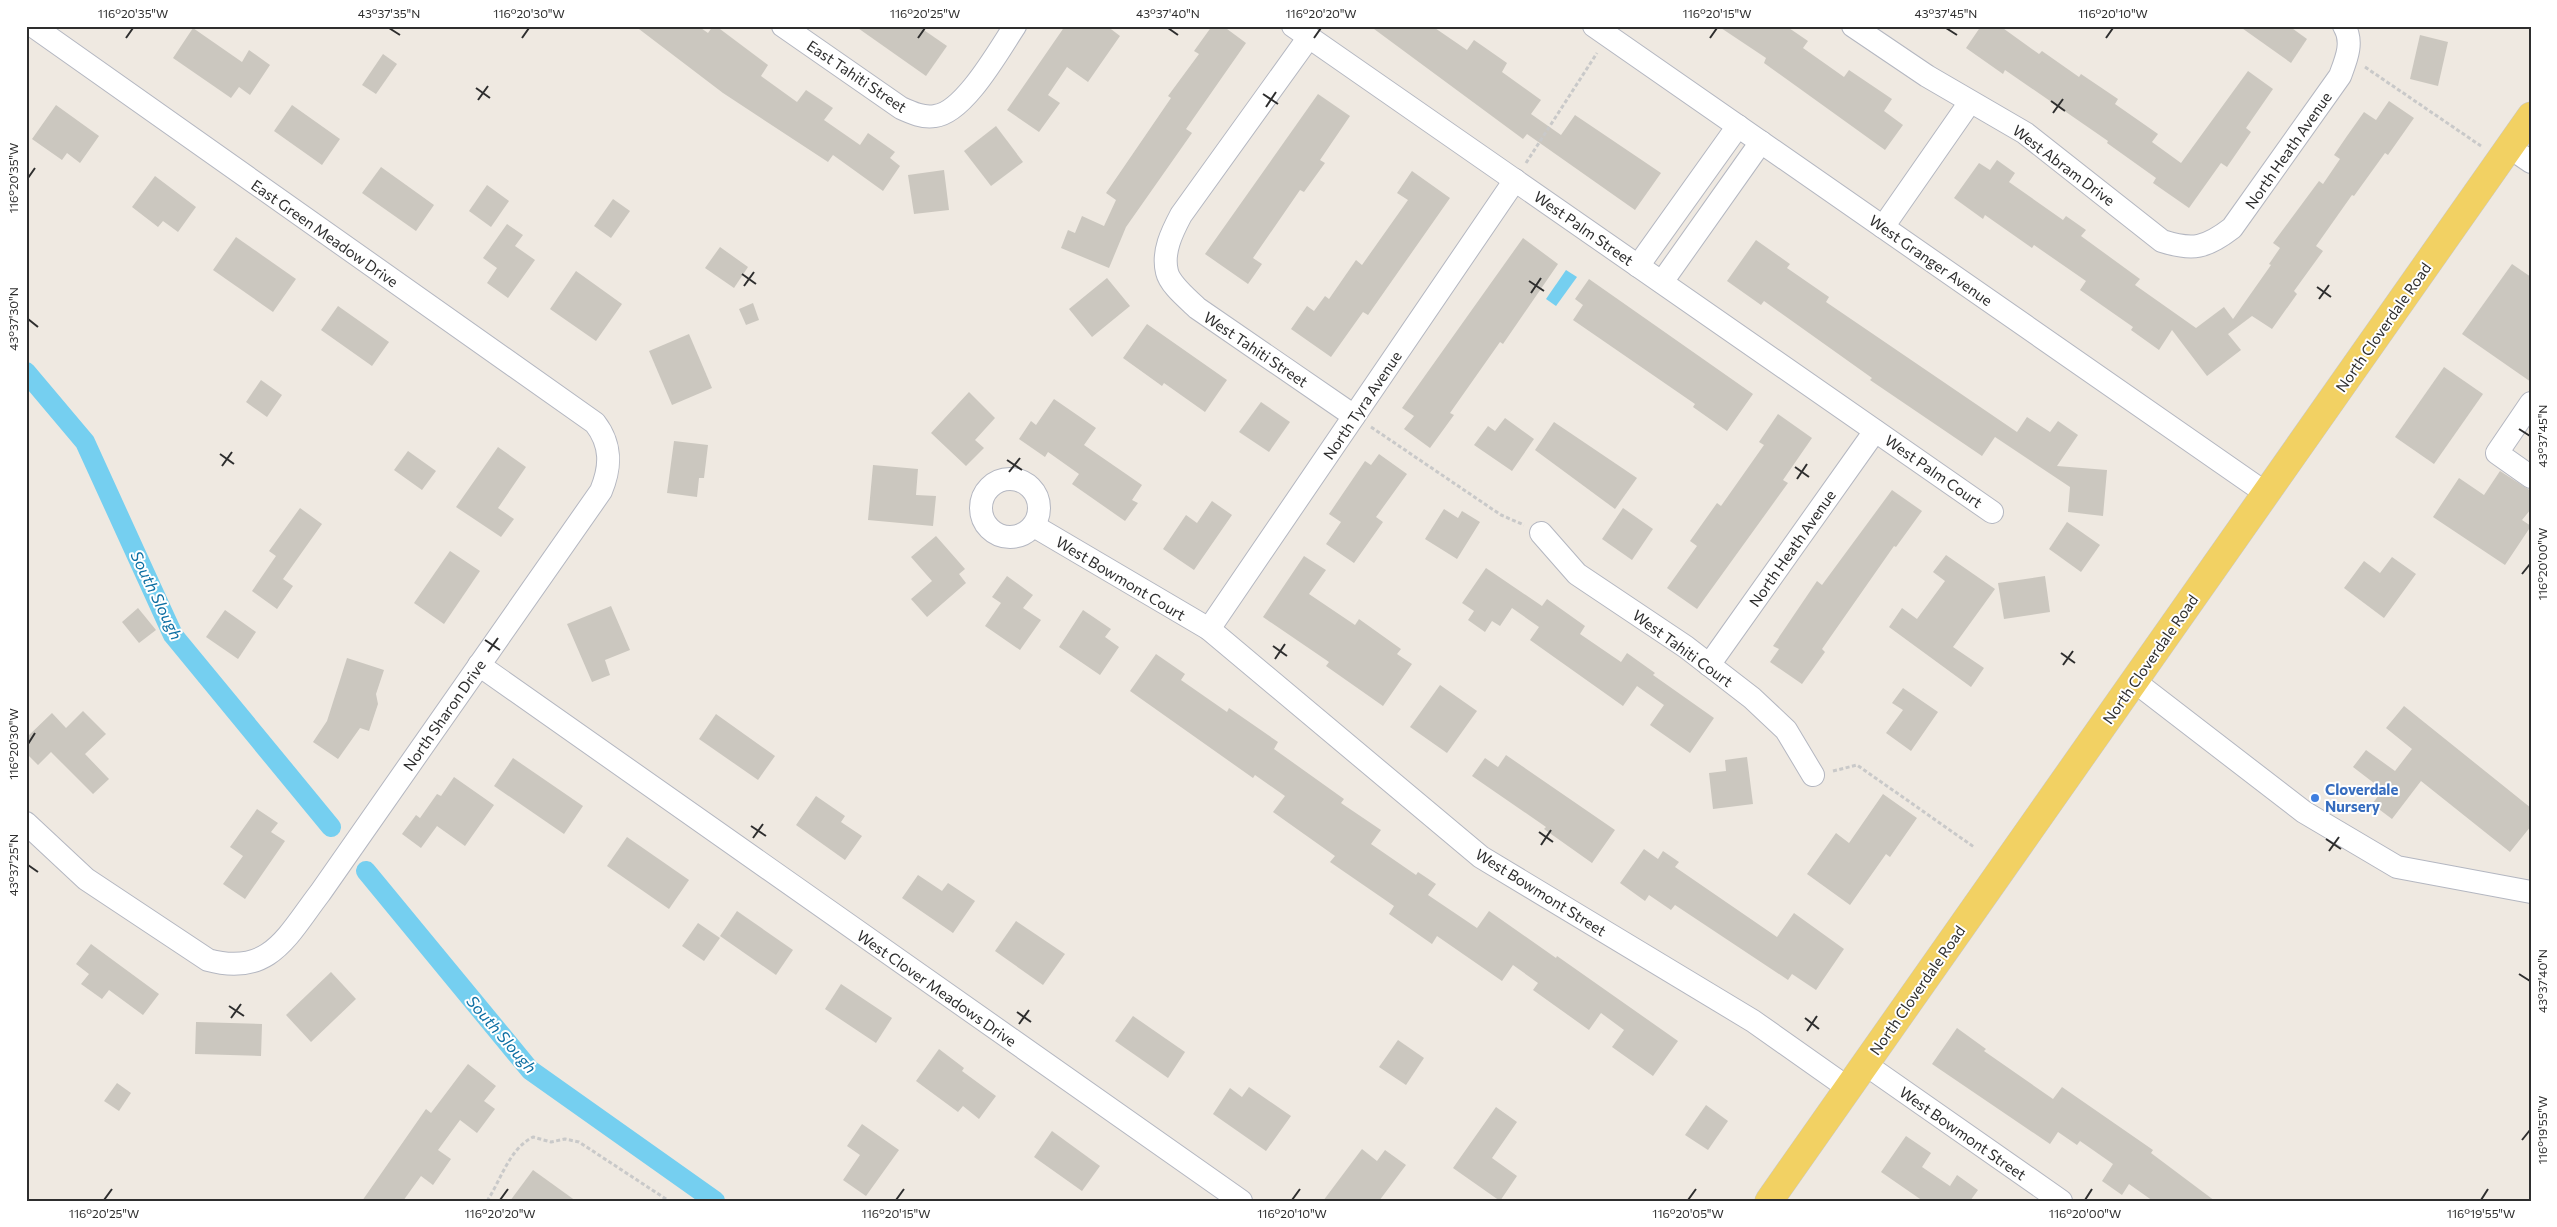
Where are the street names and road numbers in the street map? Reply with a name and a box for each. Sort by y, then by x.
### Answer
street label: East Tahiti Street [804,36,910,116]
street label: North Heath Avenue [2241,88,2335,212]
street label: West Abram Drive [2009,121,2119,209]
street label: East Green Meadow Drive [248,175,402,291]
street label: West Palm Street [1531,187,1637,269]
street label: West Granger Avenue [1866,211,1996,309]
street label: North Cloverdale Road [2331,259,2435,395]
street label: West Tahiti Street [1200,307,1312,391]
street label: North Tyra Avenue [1319,347,1405,463]
street label: West Palm Court [1882,431,1986,511]
street label: North Heath Avenue [1745,486,1839,610]
street label: West Bowmont Court [1053,532,1189,624]
street label: North Cloverdale Road [2098,591,2202,727]
street label: West Tahiti Court [1629,606,1737,690]
street label: North Sharon Drive [399,656,489,774]
street label: West Bowmont Street [1472,845,1610,939]
street label: North Cloverdale Road [1865,922,1969,1058]
street label: West Clover Meadows Drive [854,926,1020,1050]
street label: West Bowmont Street [1896,1082,2030,1184]

